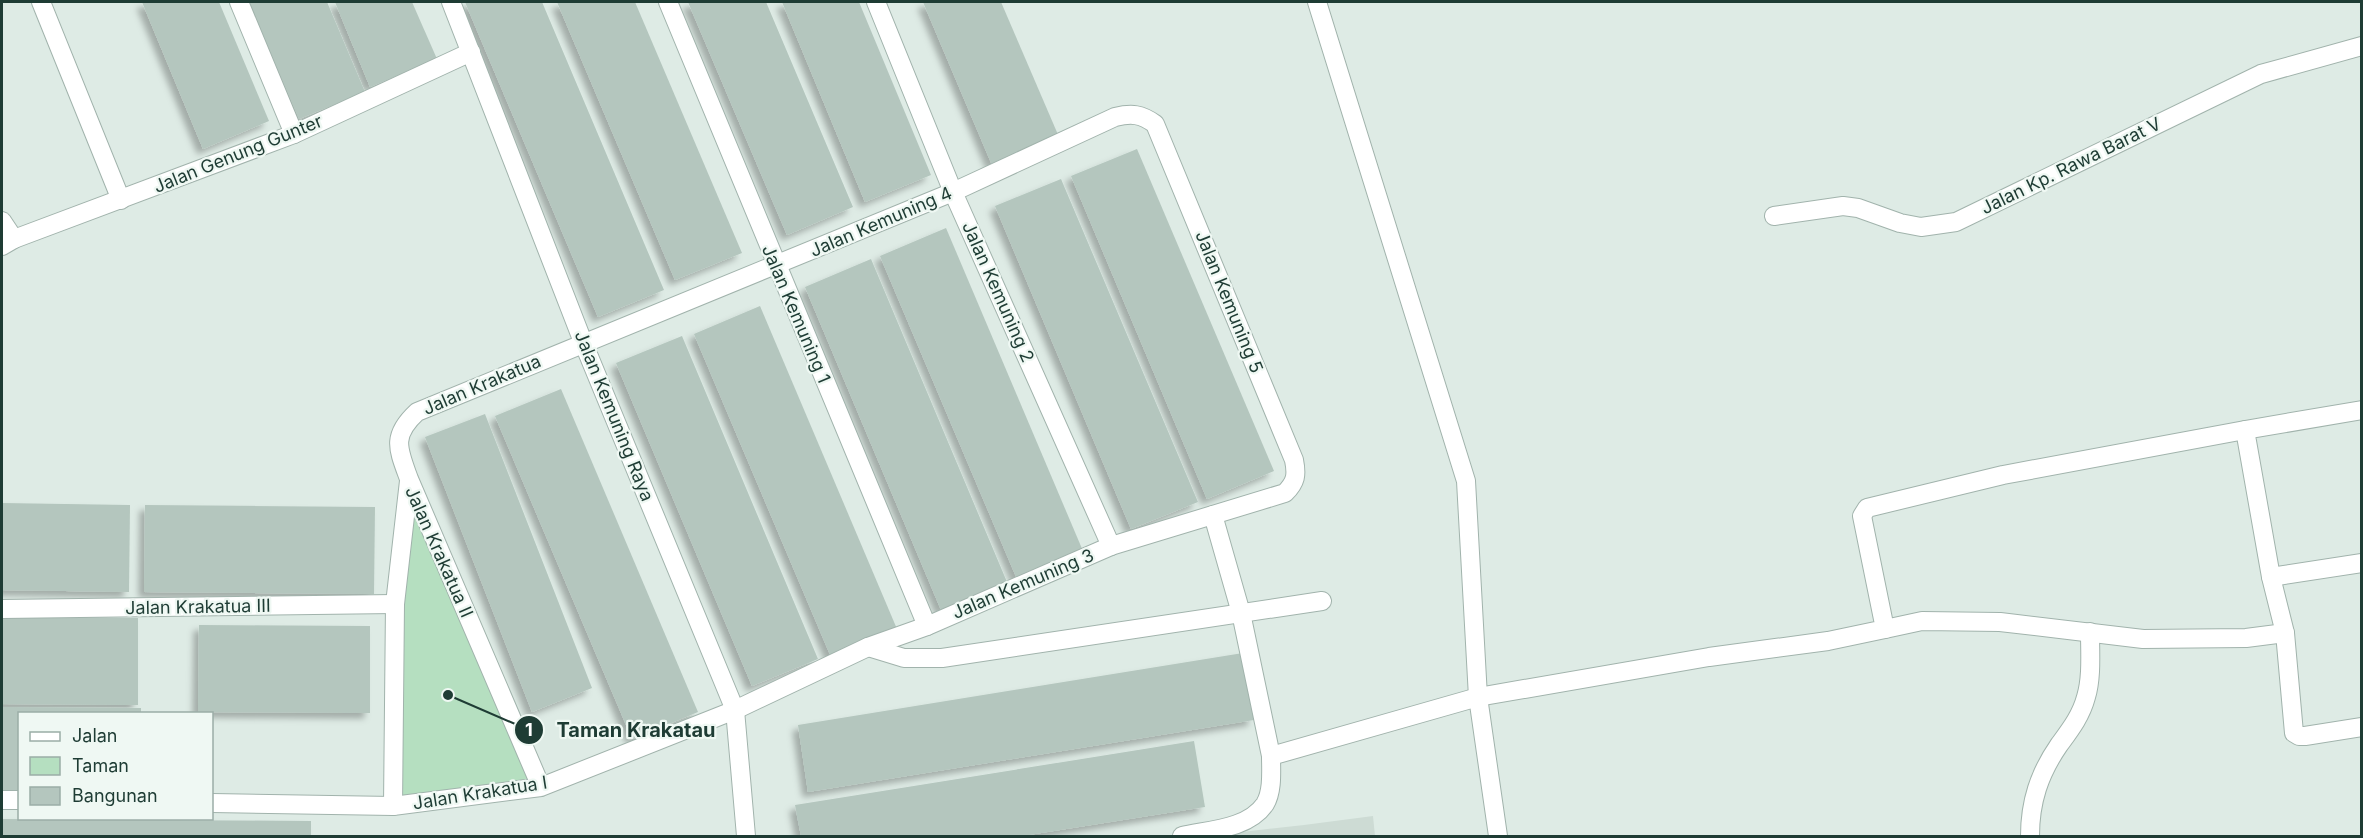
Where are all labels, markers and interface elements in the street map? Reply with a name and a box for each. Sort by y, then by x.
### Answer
street label: Jalan Genung Gunter [150,110,325,197]
street label: Jalan Kp. Rawa Barat V [1977,113,2164,218]
street label: Jalan Kemuning 4 [807,182,955,261]
street label: Jalan Kemuning 2 [958,218,1039,365]
street label: Jalan Kemuning 5 [1191,228,1268,376]
street label: Jalan Kemuning 1 [758,242,835,386]
street label: Jalan Kemuning Raya [571,327,658,504]
street label: Jalan Krakatua [420,350,544,419]
street label: Jalan Krakatua II [401,483,478,620]
street label: Jalan Kemuning 3 [949,544,1097,623]
street label: Jalan Krakatua III [125,595,271,618]
callout: Taman Krakatau [514,711,727,749]
legend [18,712,213,820]
text: Taman Krakatau [556,718,716,742]
text: 1 [525,719,533,740]
text: Jalan [72,725,117,746]
text: Taman [72,755,129,776]
street label: Jalan Krakatua I [411,771,549,814]
text: Bangunan [72,785,158,806]

